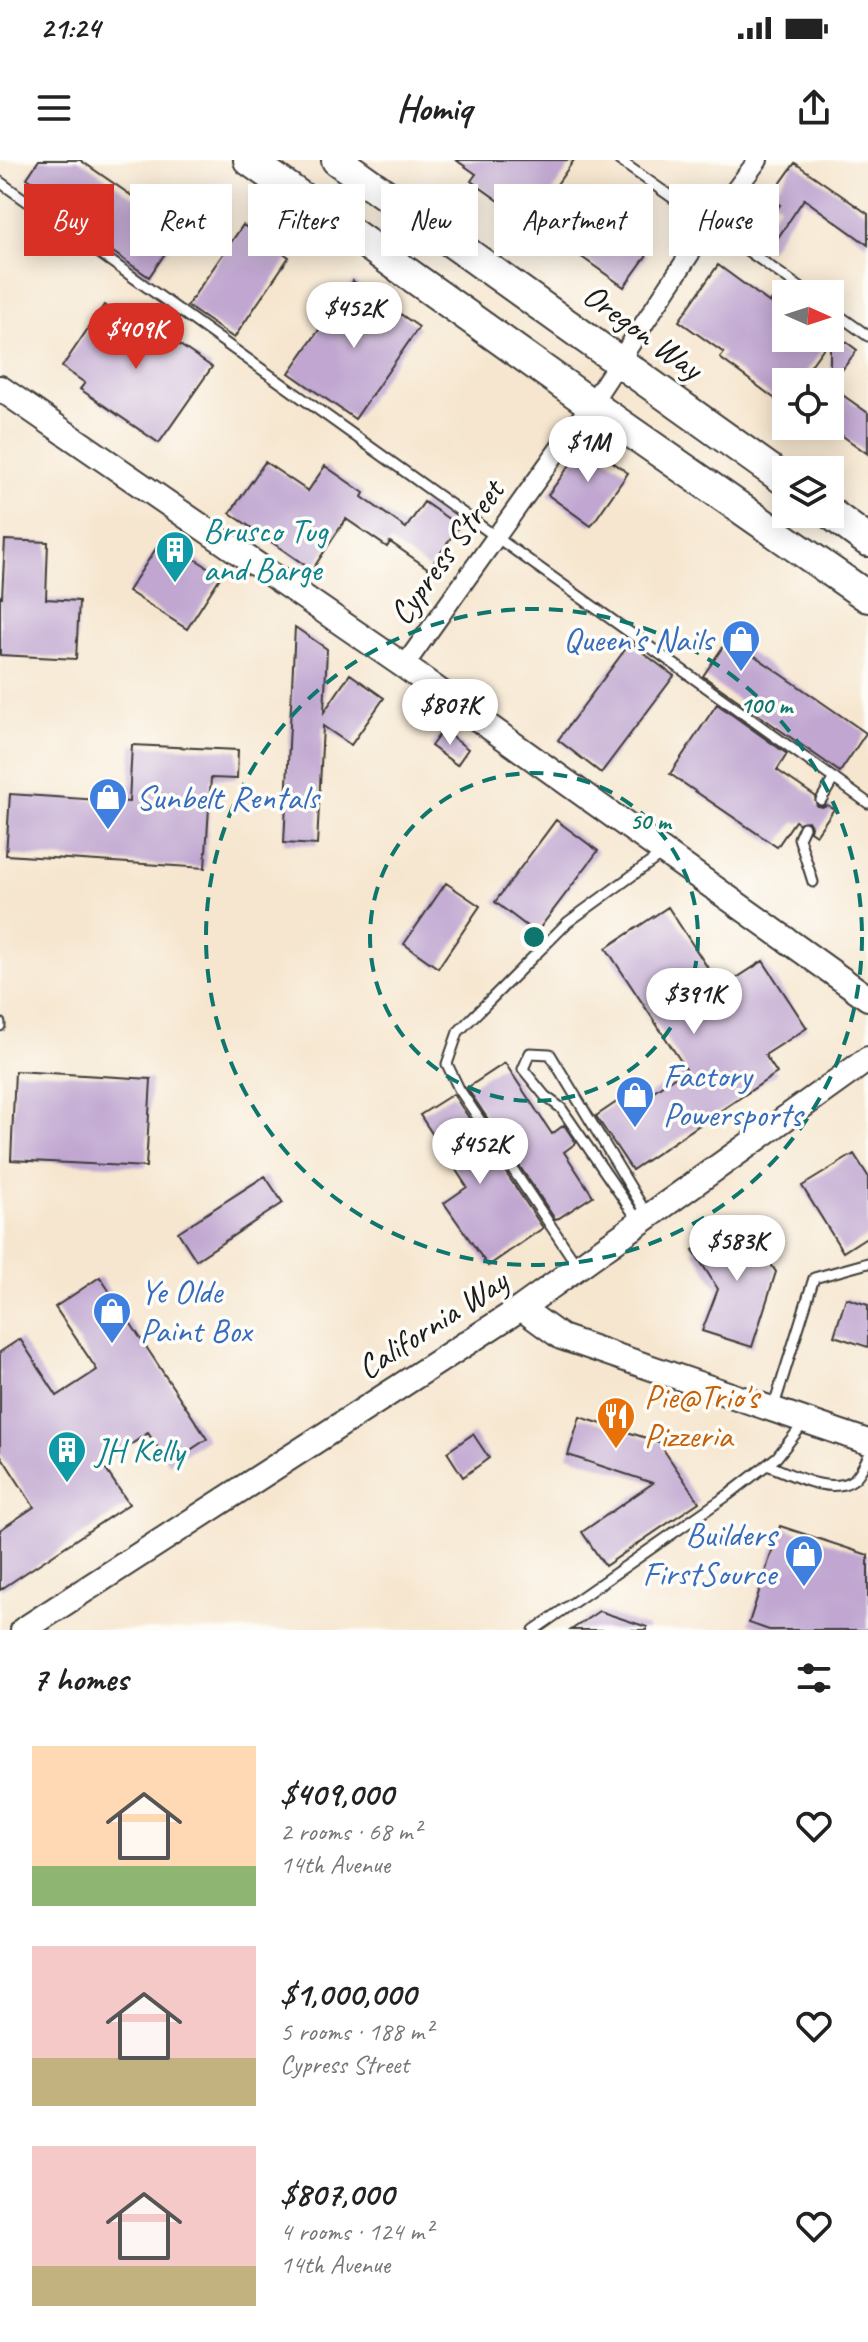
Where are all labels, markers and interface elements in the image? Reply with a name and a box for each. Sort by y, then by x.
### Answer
text: 21:24 [40,9,100,47]
text: Homiq [397,85,471,131]
icon: menu [32,86,76,130]
icon: share [792,86,836,130]
chip: Buy [24,184,114,256]
chip: Rent [130,184,232,256]
chip: Filters [248,184,365,256]
chip: New [381,184,478,256]
chip: Apartment [494,184,653,256]
chip: House [669,184,779,256]
street label: Oregon Way [575,273,713,390]
north arrow [772,280,844,352]
map controls [772,280,844,528]
pin: $452K [298,282,410,350]
text: $452K [324,291,384,324]
pin: $409K [80,303,192,371]
text: $409K [106,312,166,345]
button: locate [772,368,844,440]
pin: $1M [549,416,627,484]
text: $1M [567,425,609,458]
button: layers [772,456,844,528]
street label: Cypress Street [379,468,515,633]
place label: Brusco Tug and Barge [203,509,329,591]
building icon: Brusco Tug and Barge [154,529,196,584]
place label: Queen's Nails [563,618,716,661]
shop icon: Queen's Nails [720,618,762,673]
pin: $807K [394,679,506,747]
text: $807K [420,688,480,721]
text: 100 m [740,690,794,720]
shop icon: Sunbelt Rentals [87,776,129,831]
place label: Sunbelt Rentals [136,776,321,819]
text: 50 m [630,806,673,836]
centre of rings [520,923,548,951]
pin: $391K [638,968,750,1036]
text: $391K [664,977,724,1010]
place label: Factory Powersports [663,1054,805,1136]
shop icon: Factory Powersports [614,1074,656,1129]
pin: $452K [424,1118,536,1186]
text: $452K [450,1127,510,1160]
pin: $583K [681,1215,793,1283]
text: $583K [707,1224,767,1257]
street label: California Way [349,1258,517,1389]
place label: Ye Olde Paint Box [140,1270,254,1352]
shop icon: Ye Olde Paint Box [91,1290,133,1345]
place label: Pie@Trio's Pizzeria [644,1375,762,1457]
restaurant icon: Pie@Trio's Pizzeria [595,1395,637,1450]
building icon: JH Kelly [46,1429,88,1484]
place label: JH Kelly [93,1429,187,1472]
place label: Builders FirstSource [642,1513,779,1595]
shop icon: Builders FirstSource [783,1533,825,1588]
icon: filters [792,1656,836,1700]
text: 7 homes [32,1657,128,1700]
text: $409,000 [280,1772,393,1815]
icon: home [96,1778,192,1874]
icon: heart [792,1804,836,1848]
text: 2 rooms · 68 m² [280,1815,421,1848]
text: 14th Avenue [280,1848,390,1881]
text: $1,000,000 [280,1972,416,2015]
icon: home [96,1978,192,2074]
icon: heart [792,2004,836,2048]
text: 5 rooms · 188 m² [280,2015,432,2048]
text: Cypress Street [280,2048,409,2081]
text: $807,000 [280,2172,394,2215]
icon: home [96,2178,192,2274]
icon: heart [792,2204,836,2248]
text: 4 rooms · 124 m² [280,2215,432,2248]
text: 14th Avenue [280,2248,390,2281]

